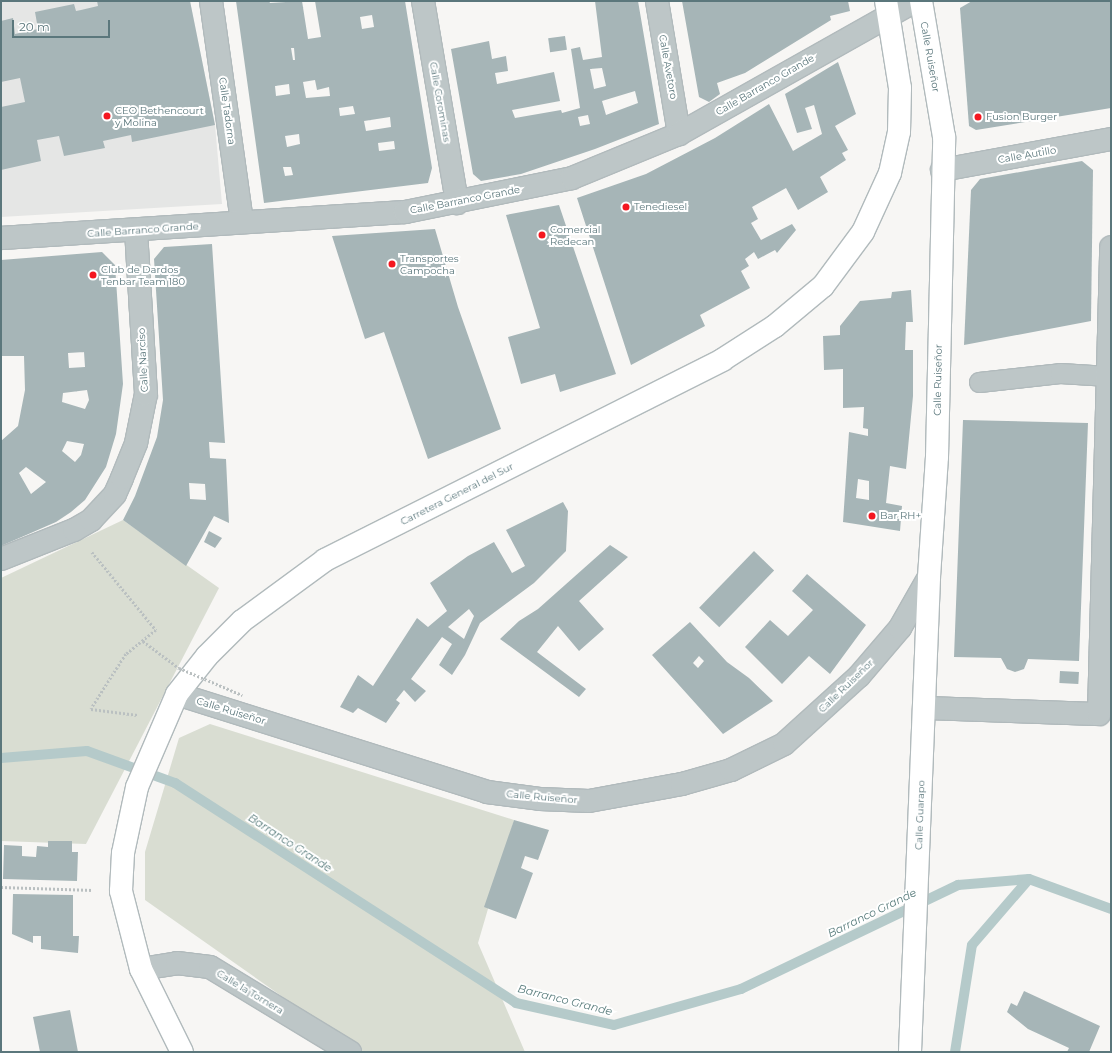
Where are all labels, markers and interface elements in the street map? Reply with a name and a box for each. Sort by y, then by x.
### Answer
scale bar [14,12,112,38]
text: 20 m [19,19,50,34]
street label: Calle Ruiseñor [918,21,942,93]
street label: Calle Avetoro [656,34,680,100]
street label: Calle Barranco Grande [714,52,816,118]
street label: Calle Corominas [427,61,453,143]
street label: Calle Tadorna [216,77,238,145]
place label: CEO Bethencourt y Molina [115,104,204,128]
marker: CEO Bethencourt y Molina [102,111,112,121]
place label: Fusion Burger [986,111,1057,123]
marker: Fusion Burger [973,112,983,122]
street label: Calle Autillo [997,144,1057,166]
street label: Calle Barranco Grande [409,183,521,217]
place label: Tenediesel [634,201,687,213]
marker: Tenediesel [621,202,631,212]
street label: Calle Barranco Grande [87,220,199,240]
place label: Comercial Redecan [550,223,600,246]
marker: Comercial Redecan [537,230,547,240]
place label: Transportes Campocha [400,252,459,276]
marker: Transportes Campocha [387,259,397,269]
place label: Club de Dardos Tenbar Team 180 [101,263,185,286]
marker: Club de Dardos Tenbar Team 180 [88,270,98,280]
street label: Calle Narciso [135,328,151,392]
street label: Calle Ruiseñor [931,344,945,416]
street label: Carretera General del Sur [399,460,515,528]
place label: Bar RH+ [880,510,921,522]
marker: Bar RH+ [867,511,877,521]
street label: Calle Ruiseñor [816,657,876,715]
street label: Calle Ruiseñor [195,695,267,727]
street label: Calle Guarapo [913,780,927,850]
street label: Calle Ruiseñor [506,788,578,806]
water label: Barranco Grande [246,811,334,875]
water label: Barranco Grande [826,886,918,940]
street label: Calle la Tornera [214,967,286,1017]
water label: Barranco Grande [516,982,614,1018]

